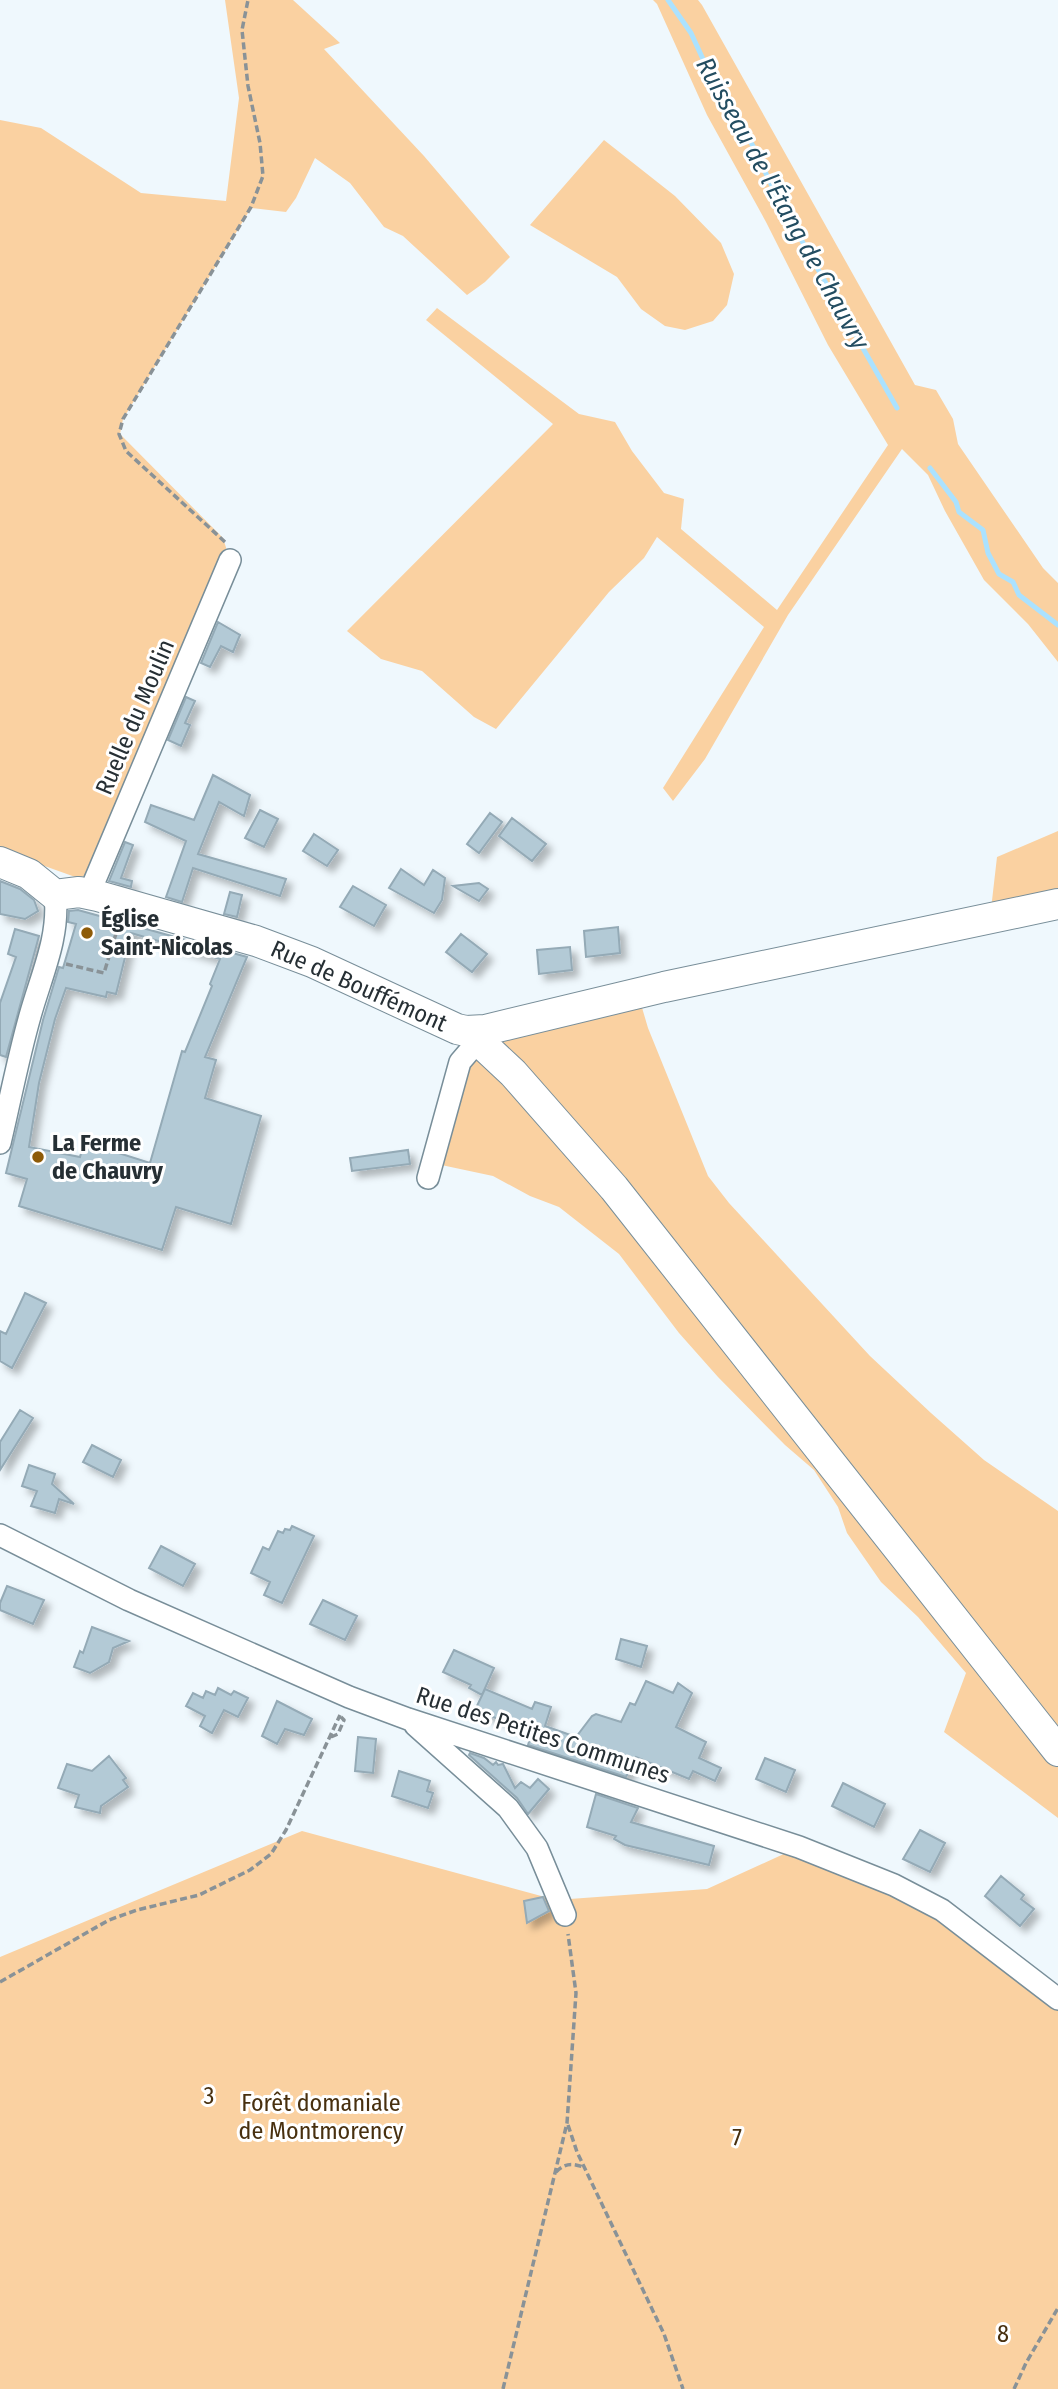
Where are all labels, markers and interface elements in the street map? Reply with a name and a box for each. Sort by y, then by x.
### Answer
water label: Ruisseau de l'Étang de Chauvry [689,52,877,356]
street label: Ruelle du Moulin [90,635,180,799]
place label: Église Saint-Nicolas [101,904,233,961]
marker: Église Saint-Nicolas [79,925,95,941]
street label: Rue de Bouffémont [267,935,451,1037]
place label: La Ferme de Chauvry [52,1129,164,1185]
marker: La Ferme de Chauvry [30,1149,46,1165]
street label: Rue des Petites Communes [413,1681,673,1789]
park label: 3 [204,2082,214,2110]
park label: Forêt domaniale de Montmorency [239,2089,404,2145]
park label: 7 [732,2124,742,2152]
park label: 8 [997,2320,1009,2348]

